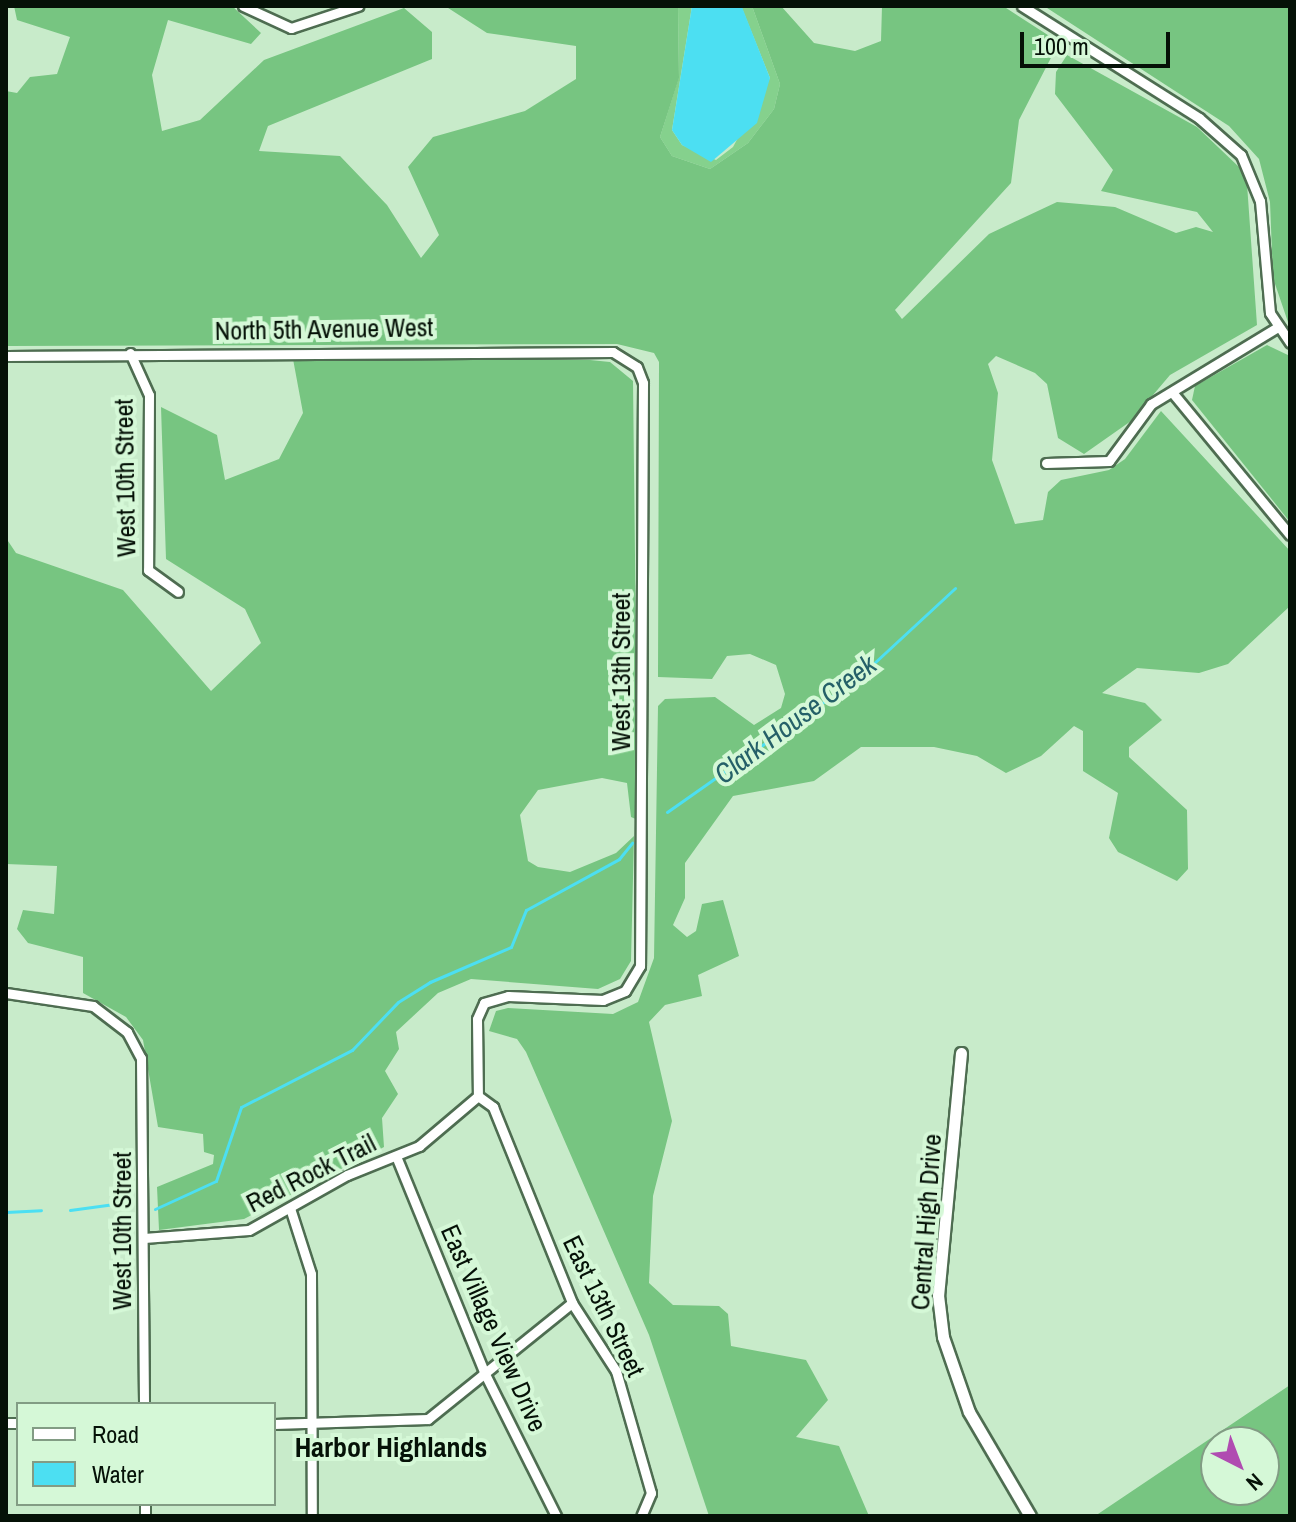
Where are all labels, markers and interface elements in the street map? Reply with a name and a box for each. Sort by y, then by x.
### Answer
scale bar [1024,16,1174,66]
text: 100 m [1034,30,1089,62]
street label: North 5th Avenue West [214,311,434,347]
street label: West 10th Street [108,399,142,557]
street label: West 13th Street [605,593,637,751]
water label: Clark House Creek [707,647,883,791]
street label: Red Rock Trail [241,1127,381,1219]
street label: Central High Drive [904,1133,948,1311]
street label: West 10th Street [106,1152,138,1310]
street label: East Village View Drive [434,1220,554,1436]
street label: East 13th Street [556,1230,652,1382]
legend [16,1402,276,1506]
text: Road [92,1418,139,1450]
north arrow [1200,1426,1280,1506]
district label: Harbor Highlands [295,1430,487,1464]
text: Water [92,1458,144,1490]
text: N [1240,1467,1270,1498]

